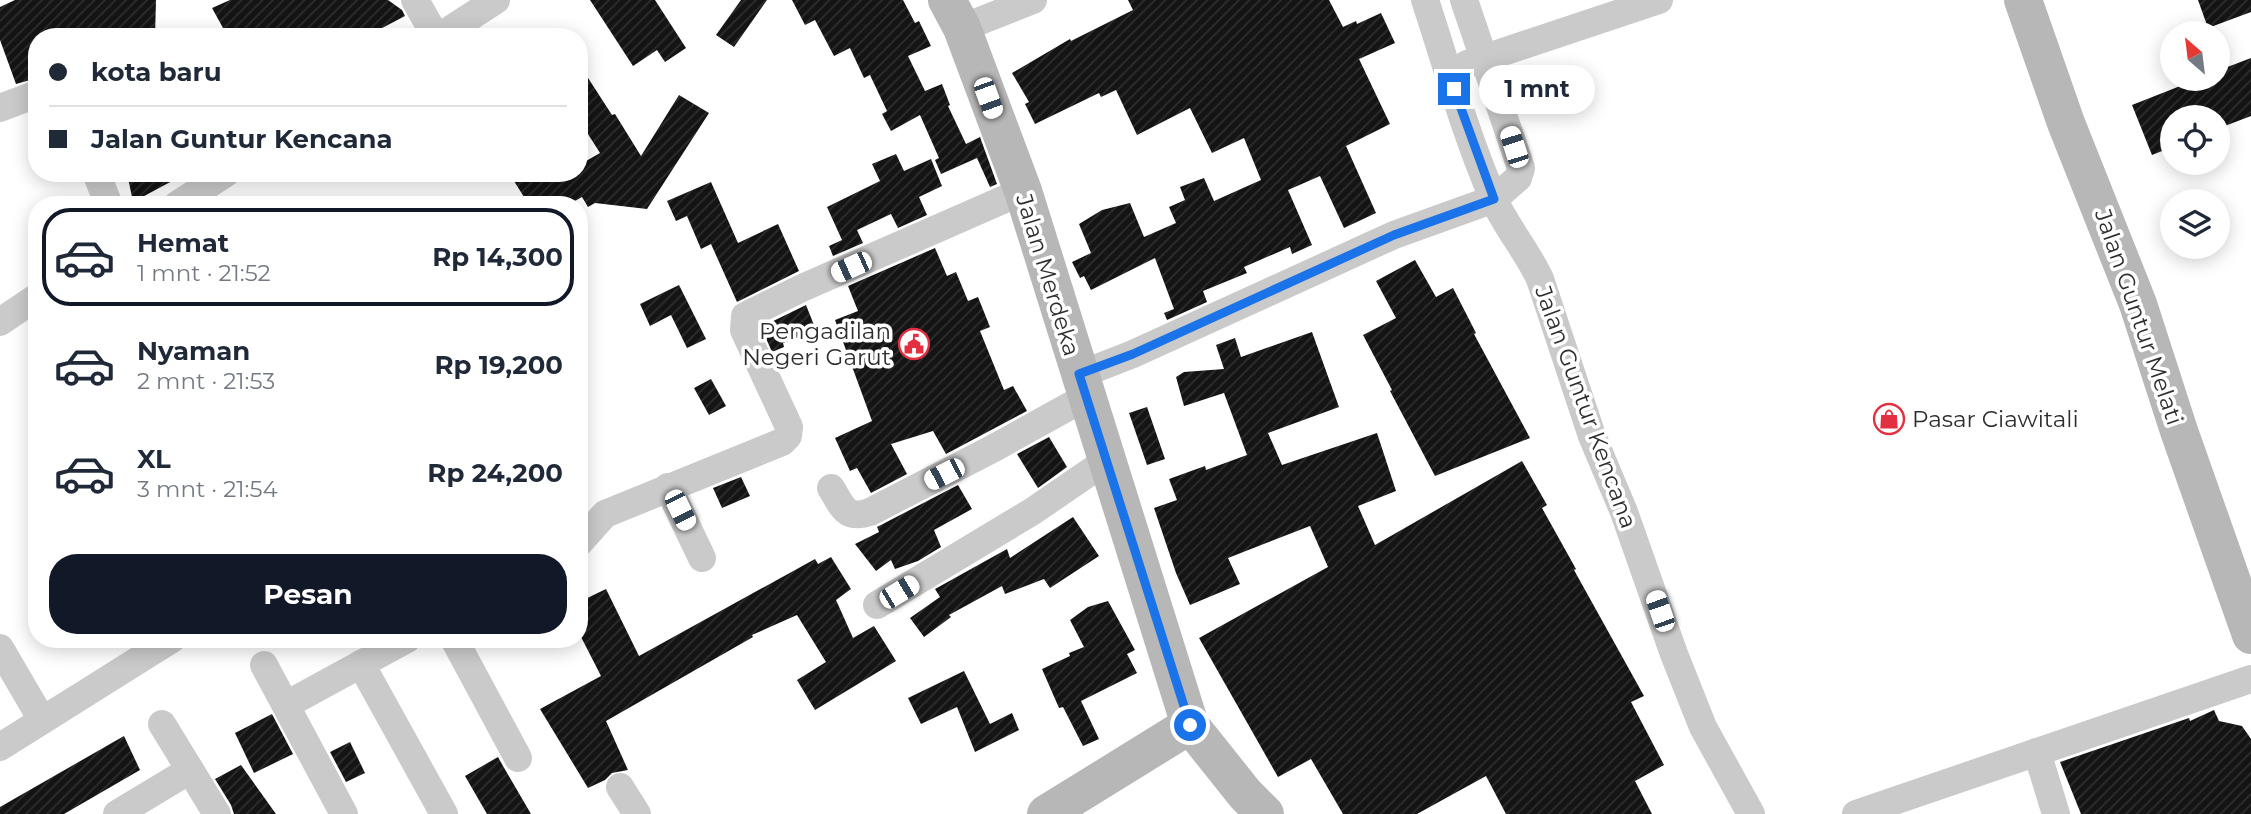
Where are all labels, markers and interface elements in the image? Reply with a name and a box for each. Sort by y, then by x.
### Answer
north arrow [2160,21,2230,91]
map controls [2160,21,2230,259]
text: kota baru [91,56,222,88]
callout: 1 mnt [1478,64,1594,114]
route end [1438,73,1470,105]
car [971,75,1006,121]
text: 1 mnt [1504,75,1570,103]
button: locate [2160,105,2230,175]
text: Jalan Guntur Kencana [91,123,392,155]
car [1498,124,1531,170]
button: layers [2160,189,2230,259]
street label: Jalan Merdeka [1010,190,1086,359]
street label: Jalan Guntur Melati [2089,204,2189,429]
icon: car [53,226,116,289]
text: Hemat [137,227,229,259]
text: Rp 14,300 [432,241,563,273]
car [828,249,875,285]
text: 1 mnt · 21:52 [137,259,271,287]
street label: Jalan Guntur Kencana [1529,281,1643,532]
place label: Pengadilan Negeri Garut [742,317,891,371]
public building icon: Pengadilan Negeri Garut [897,327,931,361]
icon: car [53,334,116,397]
text: Nyaman [137,335,250,367]
text: Rp 19,200 [434,349,563,381]
text: 2 mnt · 21:53 [137,367,275,395]
shop icon: Pasar Ciawitali [1872,402,1906,436]
place label: Pasar Ciawitali [1912,405,2079,433]
icon: car [53,442,116,505]
text: XL [137,443,171,475]
car [921,455,968,493]
text: Rp 24,200 [427,457,563,489]
text: 3 mnt · 21:54 [137,475,278,503]
car [662,487,699,533]
button: Pesan [49,554,567,634]
car [876,572,923,612]
car [1644,588,1677,634]
route start [1174,709,1206,741]

